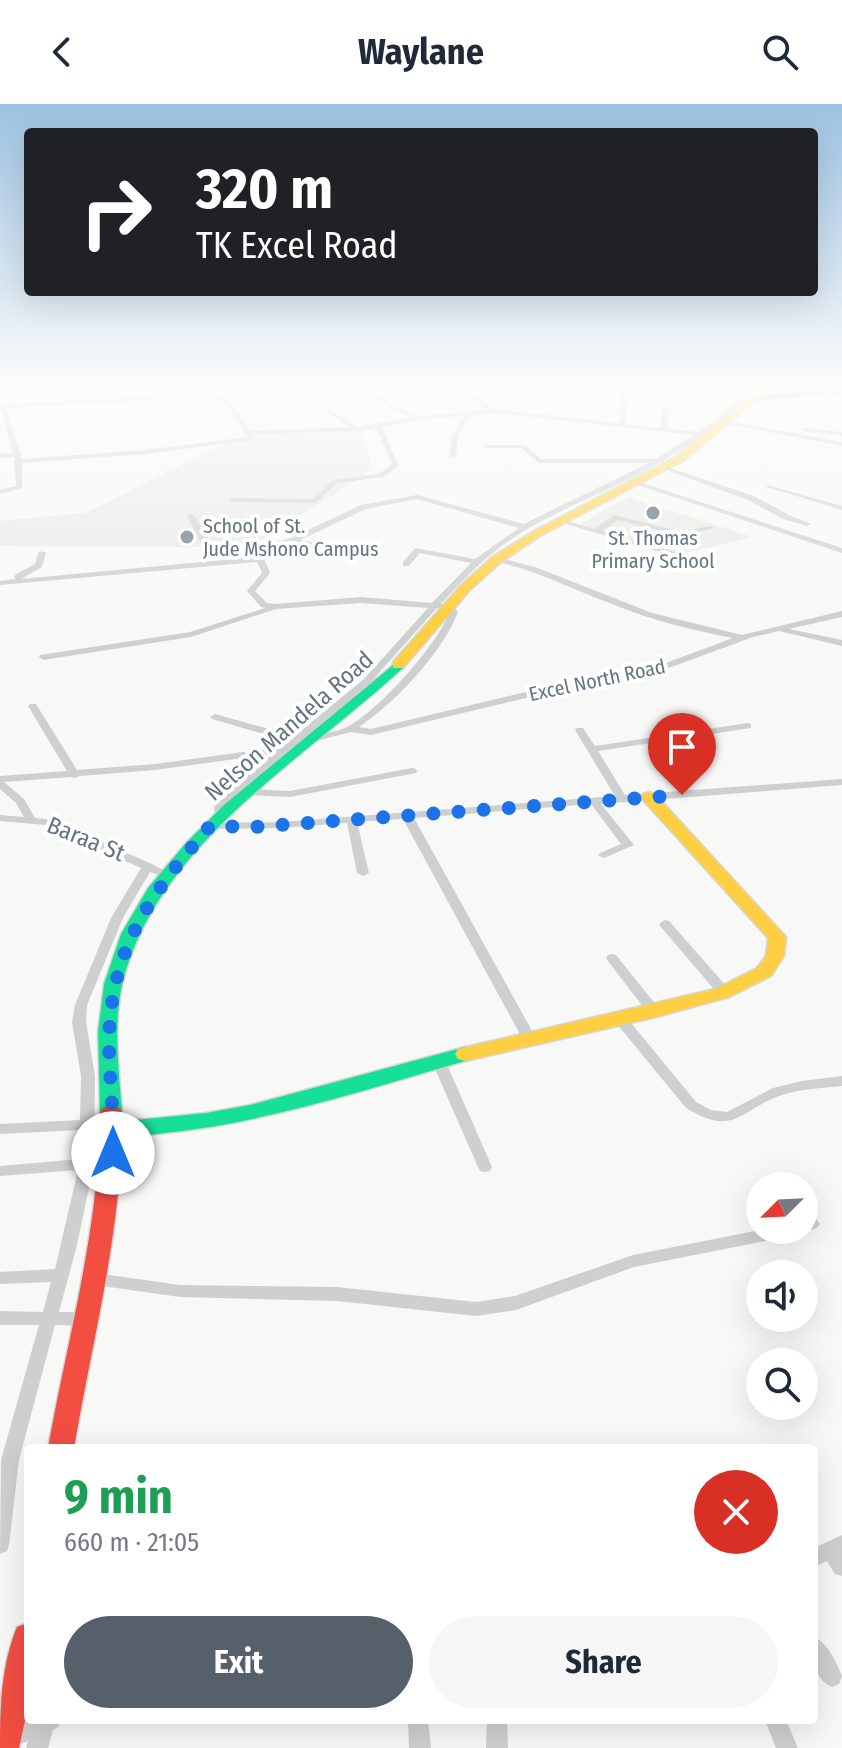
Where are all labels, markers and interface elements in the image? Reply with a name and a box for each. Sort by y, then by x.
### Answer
icon: back [40,30,84,74]
text: Waylane [358,30,484,74]
icon: search [758,30,802,74]
text: 320 m [196,156,333,223]
icon: right [64,160,168,264]
text: TK Excel Road [196,224,398,268]
marker: St. Thomas Primary School [644,504,662,522]
place label: School of St. Jude Mshono Campus [203,514,379,561]
place label: St. Thomas Primary School [591,526,715,573]
marker: School of St. Jude Mshono Campus [178,528,196,546]
street label: Nelson Mandela Road [199,645,379,807]
street label: Excel North Road [527,654,667,706]
pin [648,713,716,795]
icon: arrive [660,725,704,769]
street label: Baraa St [43,811,129,867]
position arrow [71,1111,155,1195]
north arrow [746,1172,818,1244]
map controls [746,1172,818,1420]
button: sound [746,1260,818,1332]
button: search [746,1348,818,1420]
text: 9 min [64,1468,173,1526]
button: close [694,1470,778,1554]
text: 660 m · 21:05 [64,1527,199,1558]
button: Exit [64,1616,413,1708]
button: Share [429,1616,778,1708]

